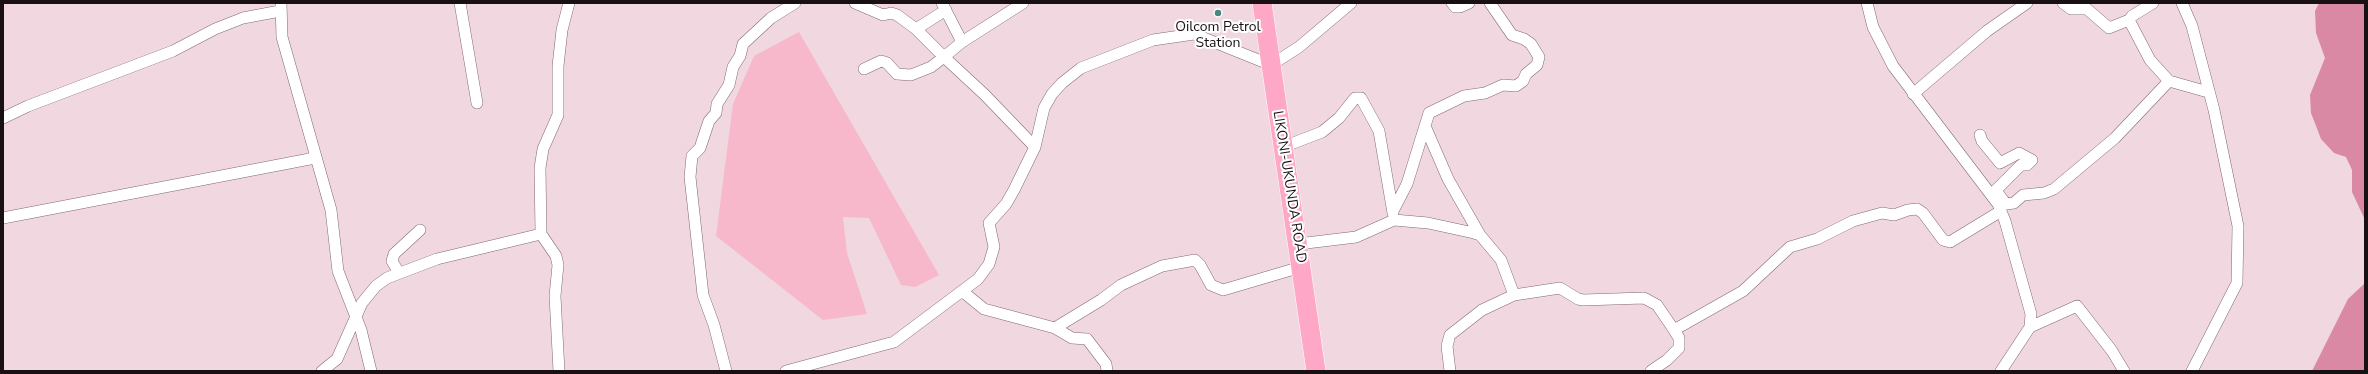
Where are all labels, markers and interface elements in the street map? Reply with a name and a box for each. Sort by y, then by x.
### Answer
marker: Oilcom Petrol Station [1213,8,1223,18]
place label: Oilcom Petrol Station [1175,20,1261,52]
street label: LIKONI-UKUNDA ROAD [1269,110,1309,264]

